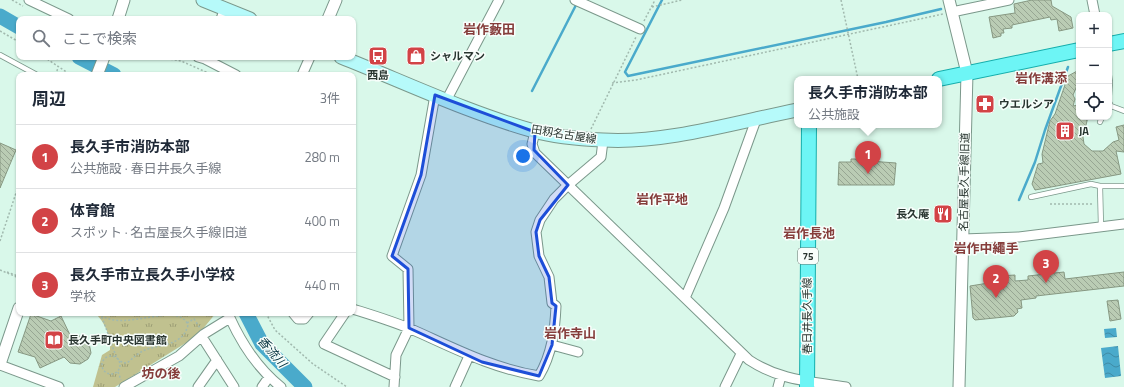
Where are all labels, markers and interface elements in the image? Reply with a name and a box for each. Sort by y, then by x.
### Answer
map controls [1076,12,1112,120]
button: + [1076,12,1112,48]
search box [16,16,356,60]
district label: 岩作藪田 [463,19,515,39]
icon: search [30,27,52,49]
text: ここで検索 [62,27,137,50]
bus stop icon: 西島 [367,45,389,67]
shop icon: シャルマン [405,45,427,67]
place label: シャルマン [430,48,485,64]
button: − [1076,48,1112,84]
place label: 西島 [367,67,389,83]
district label: 岩作溝添 [1015,68,1068,88]
popup [794,76,942,128]
text: 長久手市消防本部 [808,81,928,104]
button: locate [1076,84,1112,120]
text: 周辺 [32,86,66,112]
text: 3件 [320,88,340,108]
pharmacy icon: ウエルシア [974,93,996,115]
place label: ウエルシア [999,96,1054,112]
text: 公共施設 [808,104,860,124]
building icon: JA [1054,120,1076,142]
street label: 田籾名古屋線 [530,121,598,147]
place label: JA [1079,123,1089,139]
street label: 名古屋長久手線旧道 [955,132,973,232]
text: 長久手市消防本部 [70,135,190,158]
pin: 1 [855,141,881,174]
your location [513,146,533,166]
text: 1 [41,147,49,167]
text: 280 m [304,147,340,167]
text: 公共施設 · 春日井長久手線 [70,158,222,178]
district label: 岩作平地 [636,189,688,209]
text: 体育館 [70,199,115,222]
restaurant icon: 長久庵 [932,203,954,225]
place label: 長久庵 [896,206,930,222]
text: 2 [41,211,49,231]
text: 400 m [304,211,340,231]
text: スポット · 名古屋長久手線旧道 [70,222,248,242]
district label: 岩作長池 [783,223,835,243]
district label: 岩作中繩手 [953,238,1019,258]
road number: 75 [798,248,818,264]
pin: 3 [1033,250,1059,283]
text: 長久手市立長久手小学校 [70,263,235,286]
pin: 2 [983,265,1009,298]
text: 3 [41,275,49,295]
text: 440 m [304,275,340,295]
street label: 春日井長久手線 [799,278,815,355]
text: 学校 [70,286,96,306]
district label: 岩作寺山 [544,323,596,343]
library icon: 長久手町中央図書館 [43,329,65,351]
place label: 長久手町中央図書館 [68,332,167,348]
water label: 香流川 [253,332,293,373]
district label: 坊の後 [141,363,181,383]

